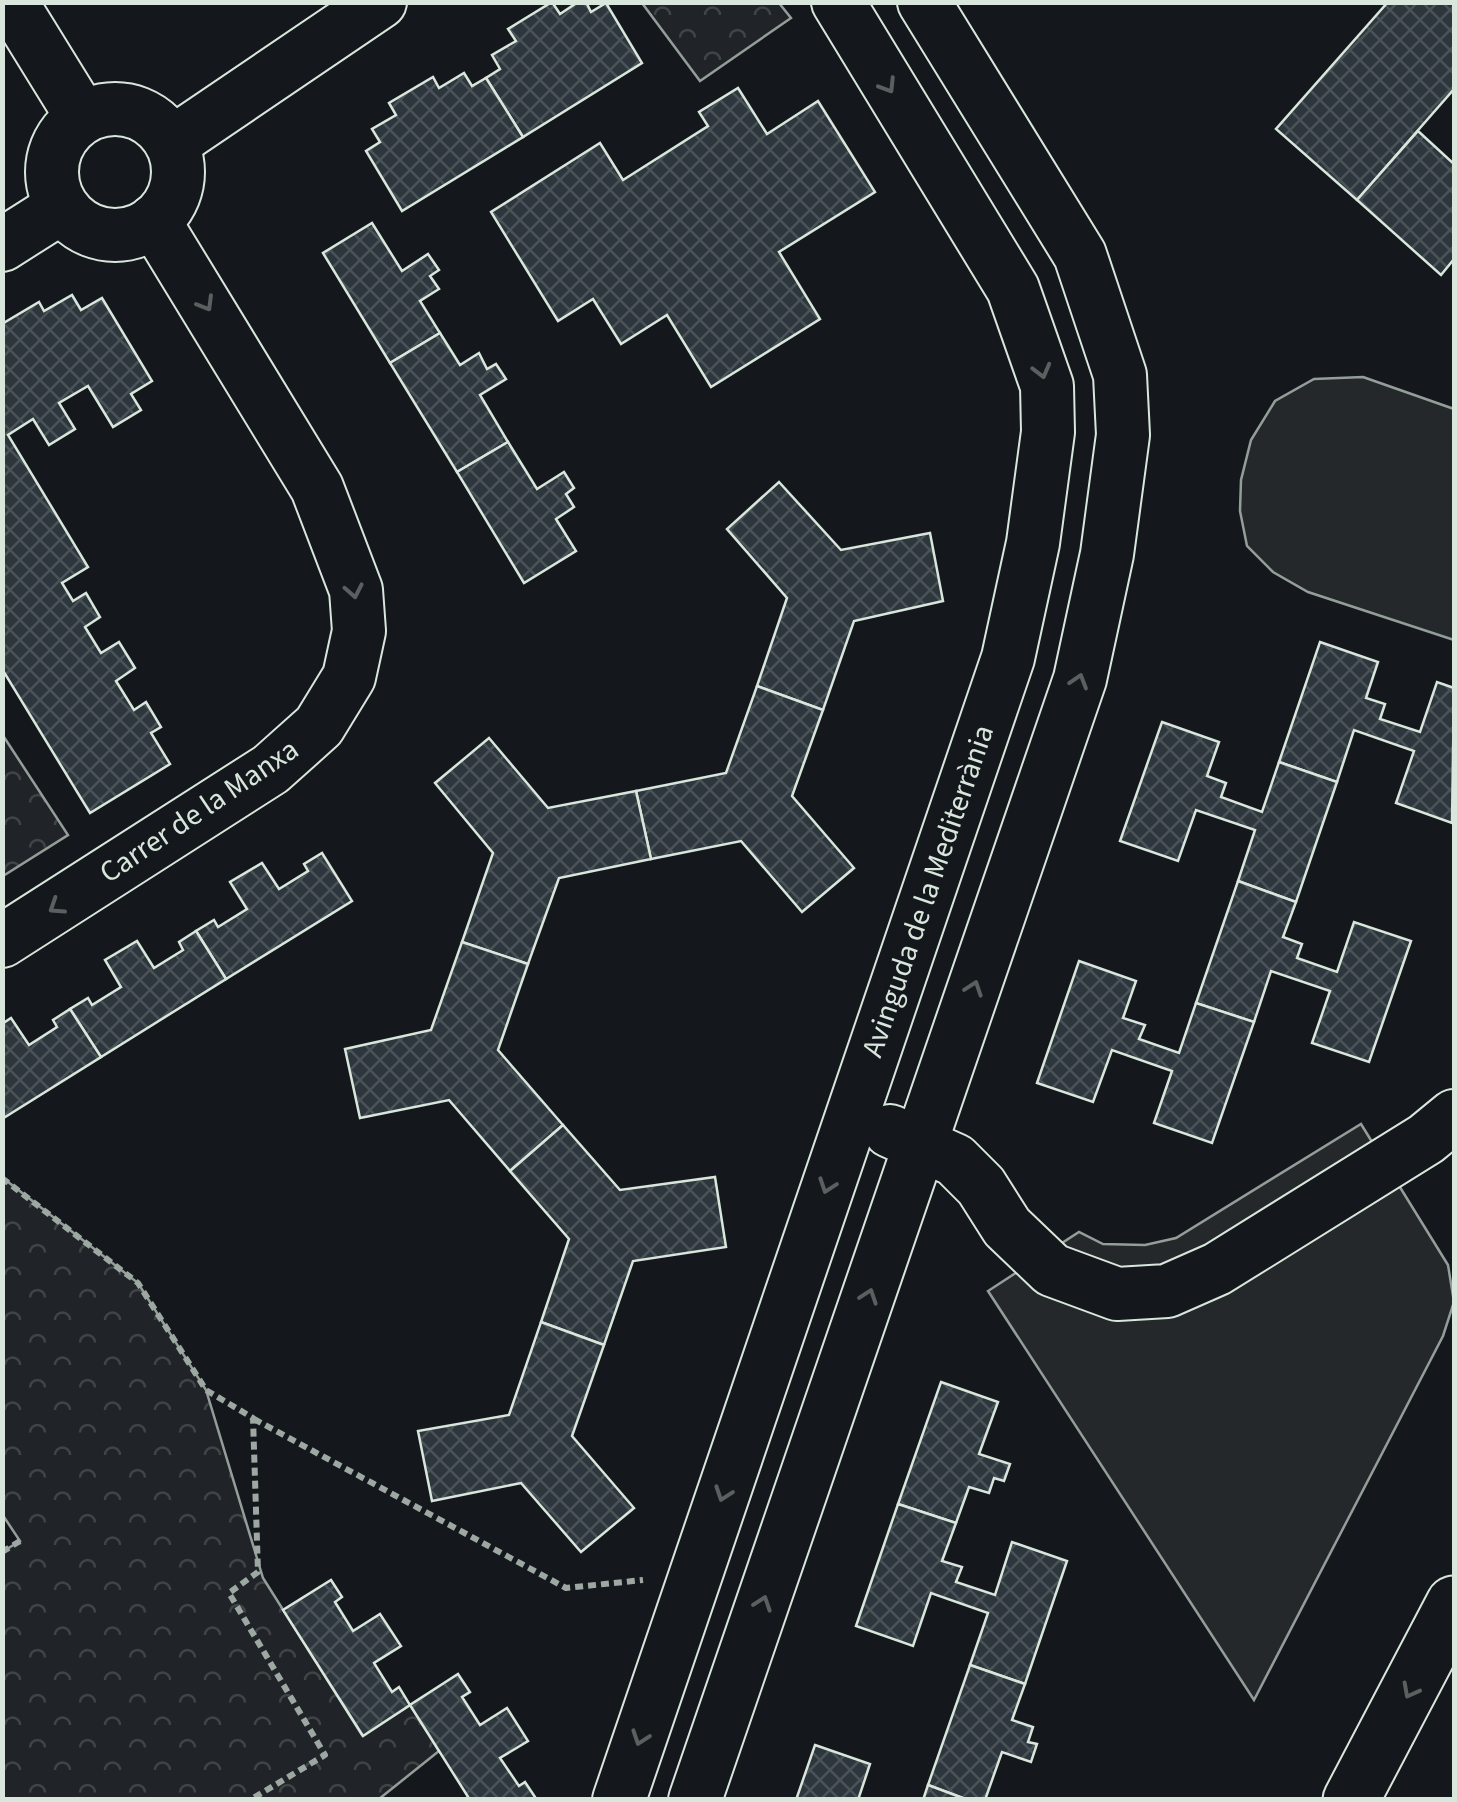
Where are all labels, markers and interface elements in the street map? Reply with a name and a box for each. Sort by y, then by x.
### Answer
one-way arrow [876,75,895,93]
one-way arrow [193,293,212,311]
one-way arrow [1031,362,1052,379]
one-way arrow [343,582,364,599]
one-way arrow [1067,673,1088,690]
street label: Avinguda de la Mediterrània [851,719,1005,1063]
street label: Carrer de la Manxa [91,728,307,894]
one-way arrow [48,894,66,913]
one-way arrow [963,981,983,998]
one-way arrow [819,1177,839,1194]
one-way arrow [857,1288,877,1305]
one-way arrow [714,1485,735,1502]
one-way arrow [751,1595,772,1612]
one-way arrow [1402,1680,1422,1698]
one-way arrow [631,1729,652,1746]

